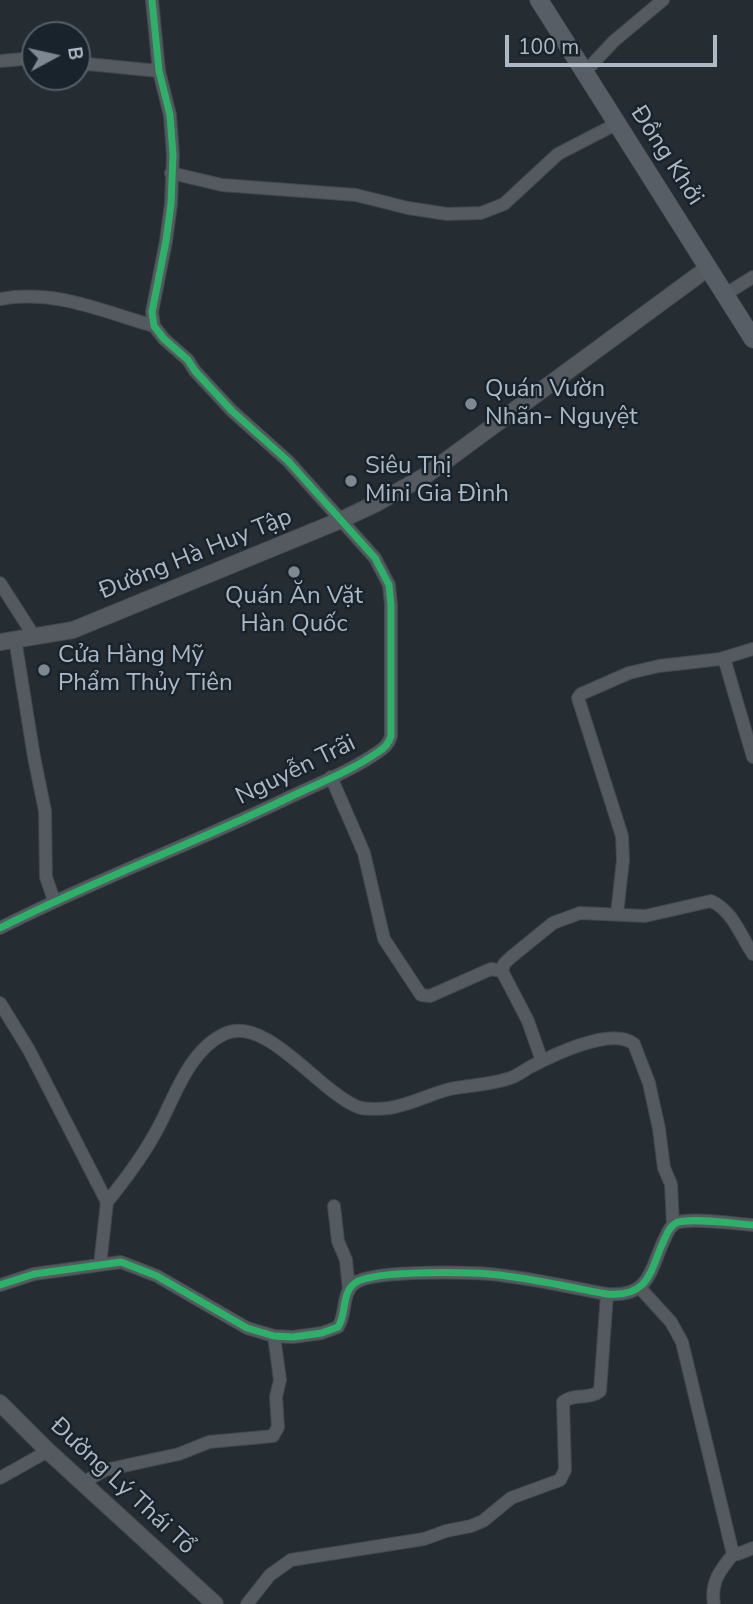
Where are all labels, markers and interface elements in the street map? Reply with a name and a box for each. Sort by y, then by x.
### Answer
north arrow [21,21,91,91]
scale bar [508,21,720,65]
text: 100 m [518,33,579,61]
text: B [61,45,89,62]
street label: Đồng Khởi [623,101,709,211]
place label: Quán Vườn Nhãn- Nguyệt [485,376,638,432]
marker: Quán Vườn Nhãn- Nguyệt [463,396,479,412]
place label: Siêu Thị Mini Gia Đình [365,453,509,509]
marker: Siêu Thị Mini Gia Đình [343,473,359,489]
street label: Đường Hà Huy Tập [95,503,297,607]
marker: Quán Ăn Vặt Hàn Quốc [286,564,302,580]
place label: Quán Ăn Vặt Hàn Quốc [225,583,363,639]
place label: Cửa Hàng Mỹ Phẩm Thủy Tiên [58,642,233,698]
marker: Cửa Hàng Mỹ Phẩm Thủy Tiên [36,662,52,678]
street label: Nguyễn Trãi [232,730,360,812]
street label: Đường Lý Thái Tổ [44,1413,200,1561]

